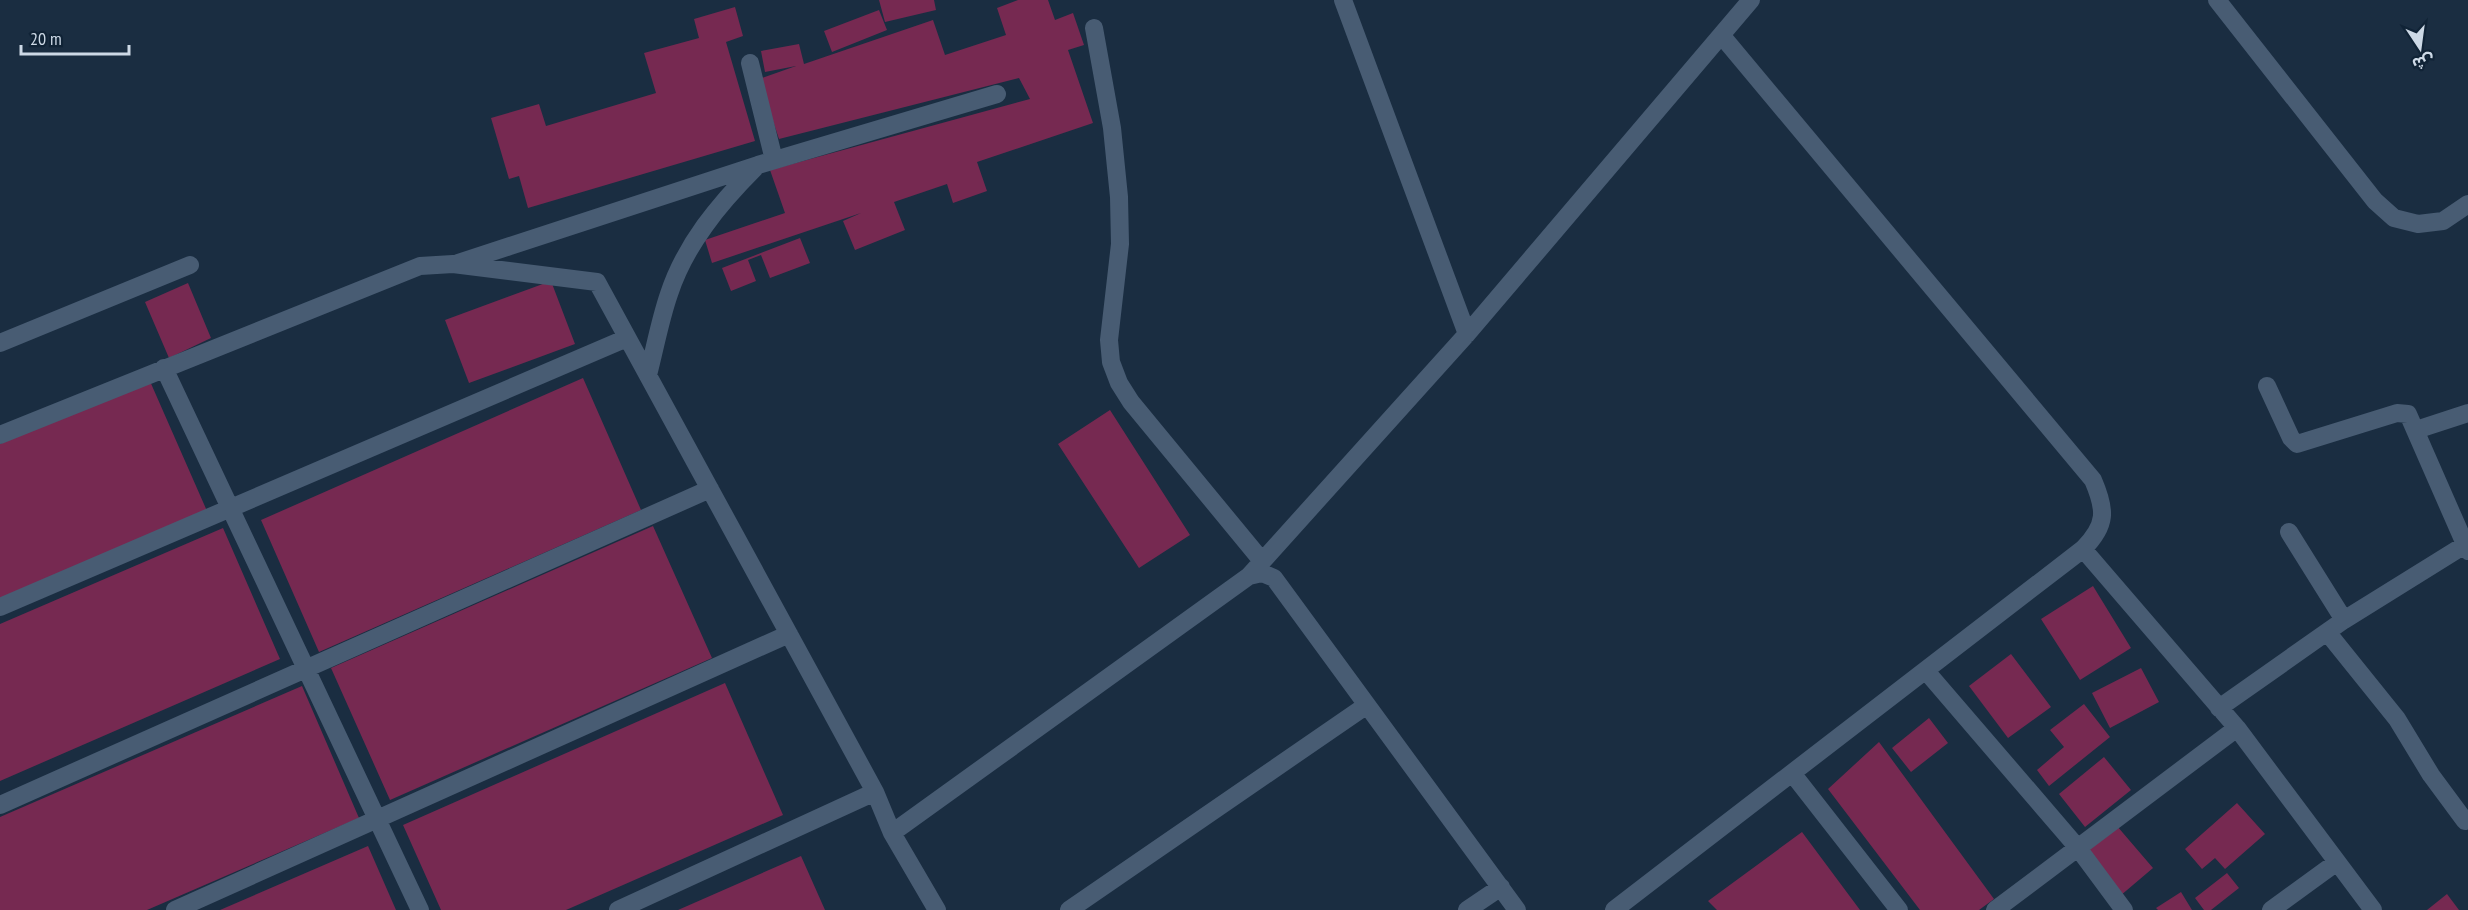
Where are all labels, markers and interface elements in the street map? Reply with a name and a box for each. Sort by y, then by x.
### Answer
scale bar [21,18,129,56]
north arrow [2390,18,2450,78]
text: 20 m [30,27,62,50]
text: ش [2410,50,2436,75]

